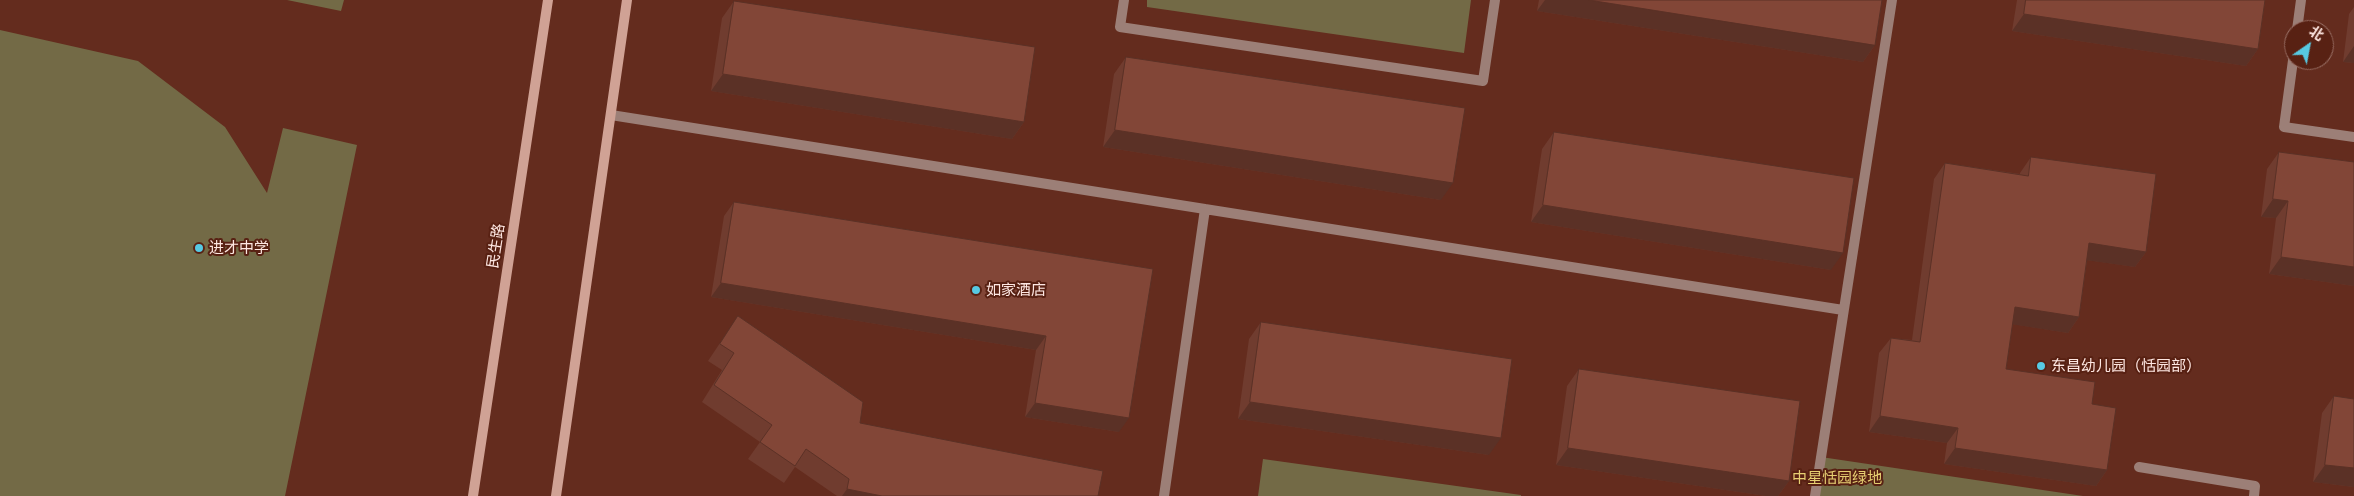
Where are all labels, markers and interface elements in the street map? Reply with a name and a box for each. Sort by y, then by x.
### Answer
north arrow [2284,20,2334,70]
text: 北 [2306,22,2327,44]
street label: 民生路 [484,222,508,270]
place label: 进才中学 [209,239,269,257]
marker: 进才中学 [193,242,205,254]
place label: 如家酒店 [986,281,1046,299]
marker: 如家酒店 [970,284,982,296]
place label: 东昌幼儿园（恬园部） [2051,357,2201,375]
marker: 东昌幼儿园（恬园部） [2035,360,2047,372]
park label: 中星恬园绿地 [1792,469,1882,487]

